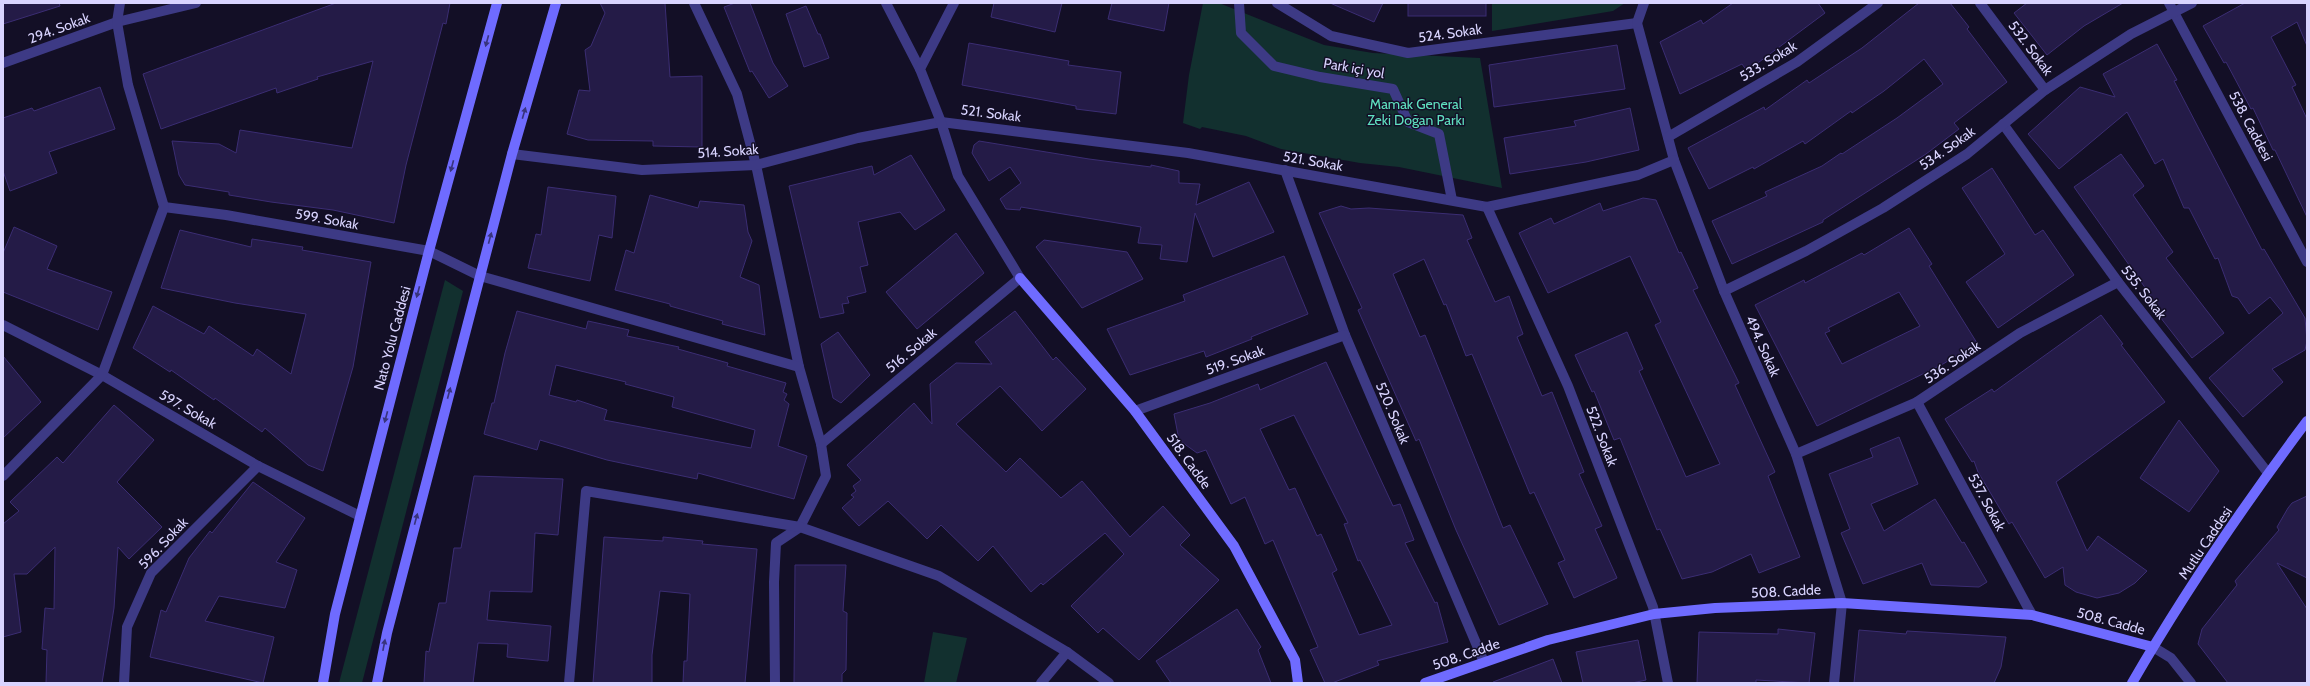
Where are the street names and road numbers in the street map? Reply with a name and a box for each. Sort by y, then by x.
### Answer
street label: 294. Sokak [26,8,93,47]
street label: 532. Sokak [2005,17,2058,79]
street label: 524. Sokak [1417,20,1484,46]
street label: 533. Sokak [1736,36,1801,85]
street label: Park içi yol [1322,54,1387,82]
street label: 538. Caddesi [2225,88,2277,164]
street label: 521. Sokak [960,100,1023,126]
street label: 534. Sokak [1916,122,1979,174]
street label: 514. Sokak [697,140,760,162]
street label: 521. Sokak [1282,147,1345,175]
street label: 599. Sokak [294,205,361,234]
street label: 535. Sokak [2117,261,2171,323]
street label: Nato Yolu Caddesi [369,284,415,392]
street label: 494. Sokak [1742,313,1785,380]
street label: 516. Sokak [882,323,941,377]
street label: 536. Sokak [1920,336,1984,387]
street label: 519. Sokak [1203,341,1267,379]
street label: 520. Sokak [1372,379,1414,447]
street label: 597. Sokak [156,385,220,433]
street label: 522. Sokak [1582,403,1622,469]
street label: 518. Cadde [1163,430,1215,492]
street label: 537. Sokak [1964,470,2010,535]
street label: Mutlu Caddesi [2174,503,2236,583]
street label: 596. Sokak [134,513,192,573]
street label: 508. Cadde [1751,580,1821,602]
street label: 508. Cadde [2075,603,2147,639]
street label: 508. Cadde [1430,634,1502,674]

